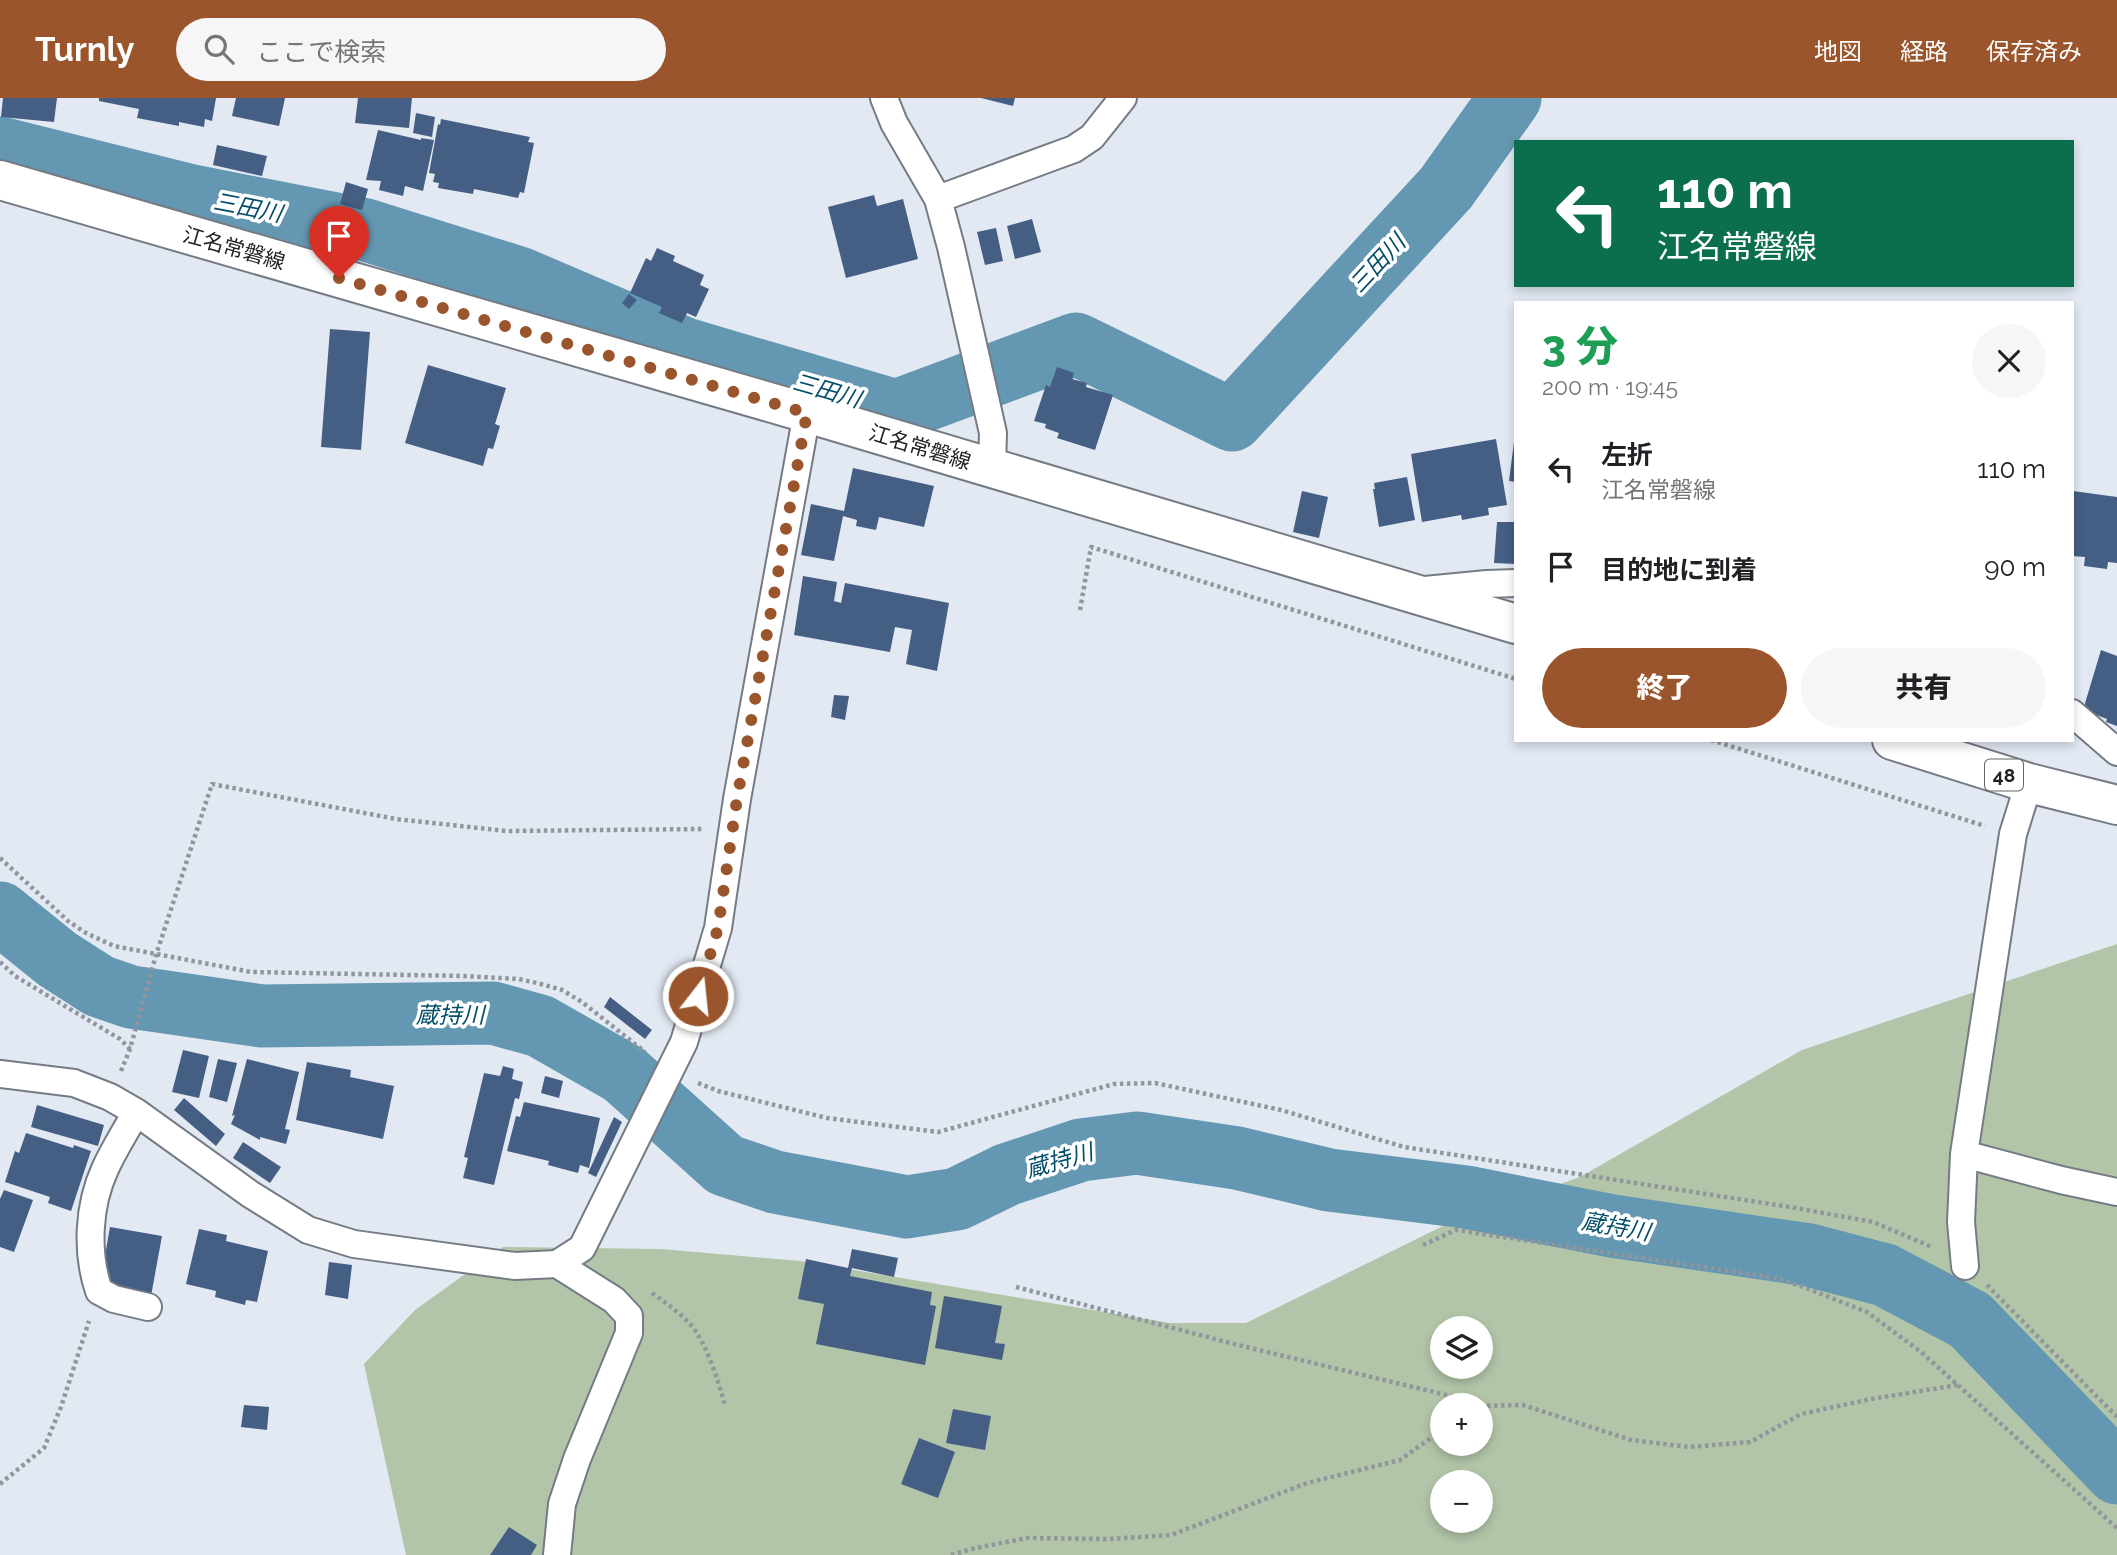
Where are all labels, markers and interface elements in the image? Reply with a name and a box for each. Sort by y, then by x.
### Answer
search box [176,18,666,81]
text: Turnly [35,30,134,69]
icon: search [200,30,238,68]
text: ここで検索 [256,37,386,67]
text: 地図 [1814,37,1862,66]
text: 経路 [1900,37,1948,66]
text: 保存済み [1986,37,2082,66]
text: 110 m [1657,162,1793,219]
icon: left [1542,168,1633,259]
water label: 三田川 [212,187,287,227]
pin [309,206,369,278]
icon: arrive [320,217,358,255]
street label: 江名常磐線 [180,222,288,274]
water label: 三田川 [1344,226,1412,297]
text: 江名常磐線 [1657,228,1817,265]
text: 3 分 [1542,322,1618,371]
button: close [1972,324,2046,398]
water label: 三田川 [790,368,867,413]
text: 200 m · 19:45 [1542,373,1678,400]
street label: 江名常磐線 [866,420,974,474]
text: 左折 [1601,440,1653,470]
icon: left [1542,450,1580,488]
text: 110 m [1977,454,2046,484]
text: 江名常磐線 [1601,476,1716,503]
icon: arrive [1542,548,1580,586]
text: 90 m [1984,552,2046,582]
text: 目的地に到着 [1601,555,1757,585]
button: 終了 [1542,648,1787,728]
button: 共有 [1801,648,2046,728]
road number: 48 [1985,760,2023,790]
position arrow [661,959,735,1033]
water label: 蔵持川 [416,1001,488,1028]
water label: 蔵持川 [1022,1137,1099,1182]
water label: 蔵持川 [1580,1207,1655,1246]
map controls [1430,1316,1493,1533]
button: layers [1430,1316,1493,1379]
button: + [1430,1393,1493,1456]
button: − [1430,1470,1493,1533]

